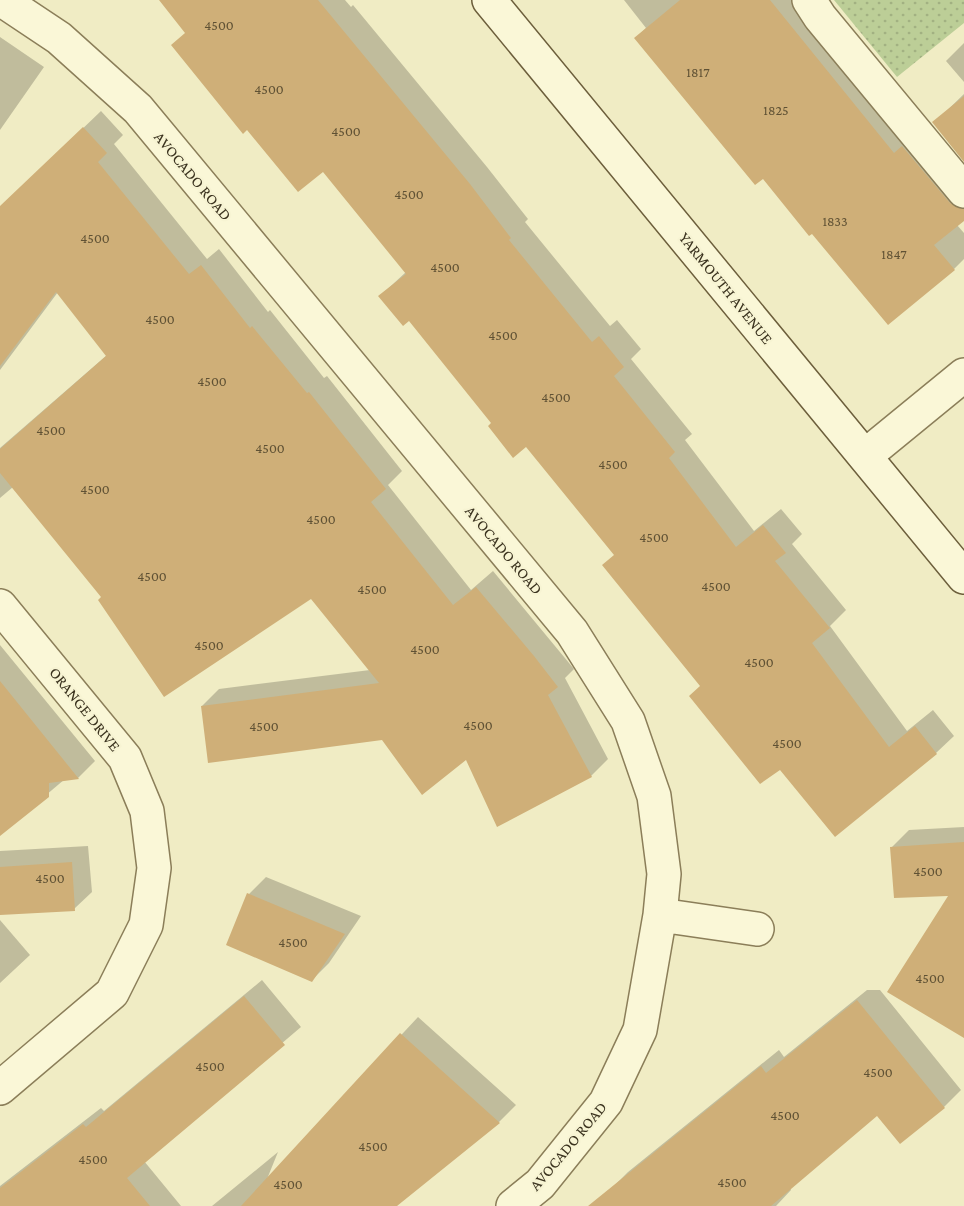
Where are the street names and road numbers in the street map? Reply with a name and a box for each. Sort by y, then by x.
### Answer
street label: AVOCADO ROAD [151,128,235,224]
street label: YARMOUTH AVENUE [676,229,776,347]
street label: AVOCADO ROAD [462,502,546,598]
street label: ORANGE DRIVE [46,664,124,755]
street label: AVOCADO ROAD [526,1098,610,1194]

